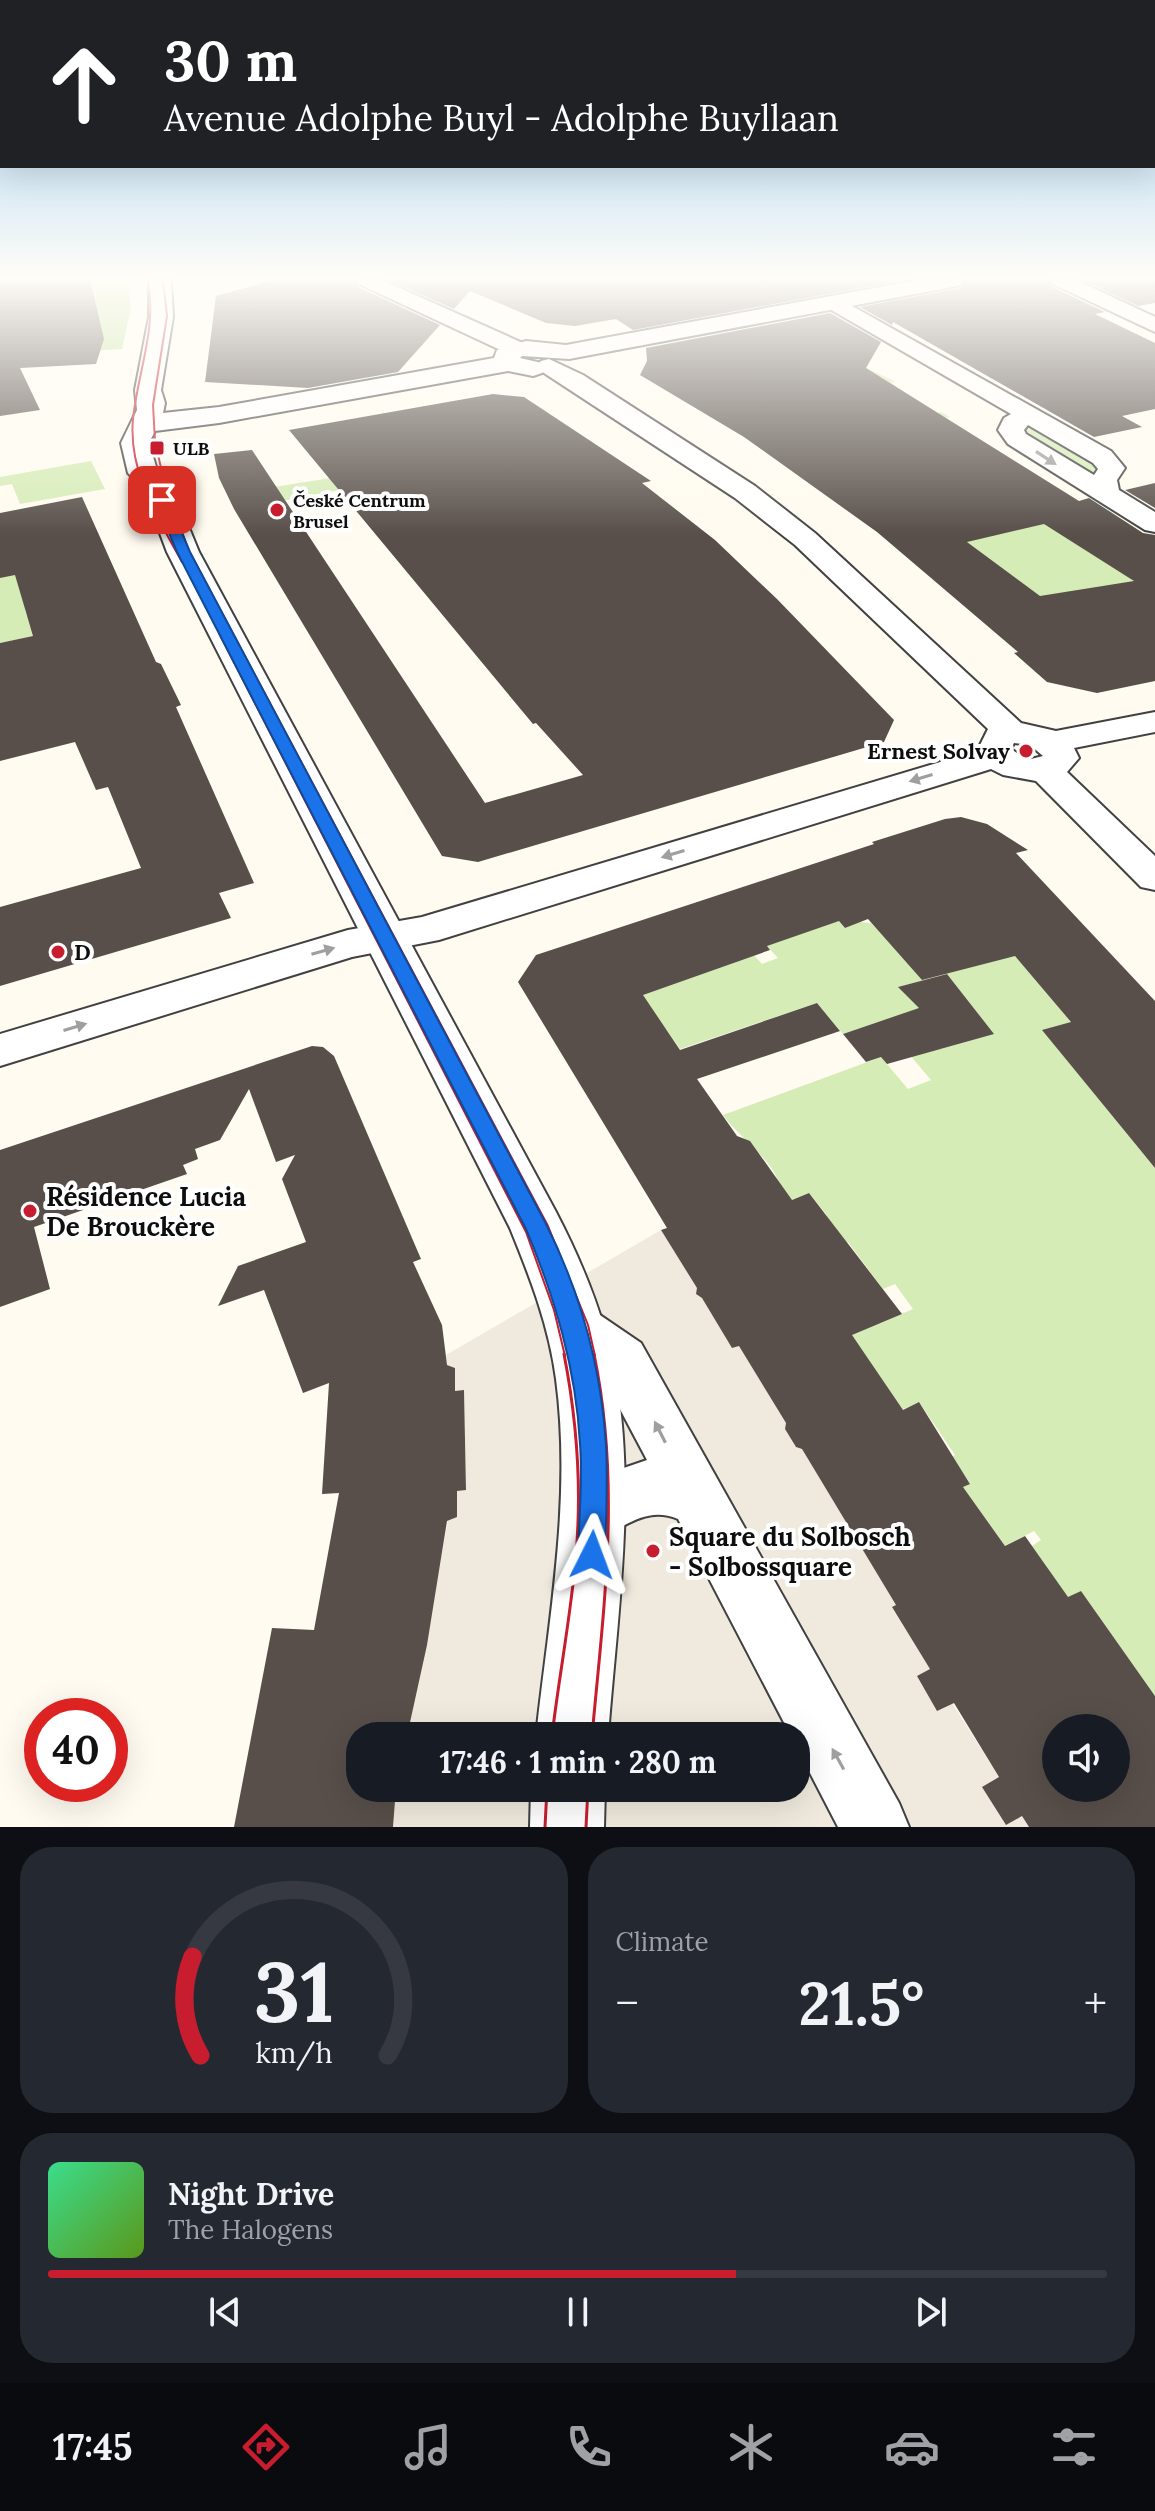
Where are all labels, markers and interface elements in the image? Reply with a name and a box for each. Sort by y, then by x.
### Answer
text: 30 m [164,25,297,96]
icon: ahead [32,32,136,136]
text: Avenue Adolphe Buyl - Adolphe Buyllaan [164,95,839,141]
place label: ULB [173,437,210,460]
marker: ULB [148,439,166,457]
one-way arrow [1035,450,1057,464]
pin [128,466,196,534]
icon: arrive [140,478,184,522]
place label: České Centrum Brusel [293,489,426,533]
marker: České Centrum Brusel [268,501,286,519]
place label: Ernest Solvay [867,737,1011,765]
marker: Ernest Solvay [1017,742,1035,760]
one-way arrow [909,772,933,785]
one-way arrow [660,848,684,861]
place label: D [74,938,91,966]
marker: D [49,943,67,961]
one-way arrow [312,944,336,957]
one-way arrow [63,1020,87,1033]
place label: Résidence Lucia De Brouckère [46,1180,246,1243]
marker: Résidence Lucia De Brouckère [21,1202,39,1220]
one-way arrow [653,1420,666,1443]
position arrow [550,1513,634,1597]
place label: Square du Solbosch - Solbossquare [669,1520,911,1583]
marker: Square du Solbosch - Solbossquare [644,1542,662,1560]
speed limit sign: 40 [24,1698,128,1802]
map controls [1042,1714,1130,1802]
button: sound [1042,1714,1130,1802]
text: 17:46 · 1 min · 280 m [440,1743,716,1781]
one-way arrow [831,1747,844,1770]
text: Climate [616,1925,709,1958]
text: 31 [254,1938,334,2045]
text: 21.5° [798,1965,924,2041]
text: − [616,1975,639,2031]
text: + [1084,1975,1107,2031]
text: km/h [255,2034,332,2071]
text: Night Drive [168,2175,334,2213]
text: The Halogens [168,2213,333,2246]
icon: previous [203,2290,247,2334]
icon: pause [556,2290,600,2334]
icon: next [909,2290,953,2334]
icon: directions [238,2419,294,2475]
icon: music [400,2419,456,2475]
icon: phone [561,2419,617,2475]
icon: climate [723,2419,779,2475]
icon: car [884,2419,940,2475]
icon: filters [1046,2419,1102,2475]
text: 17:45 [53,2424,132,2470]

